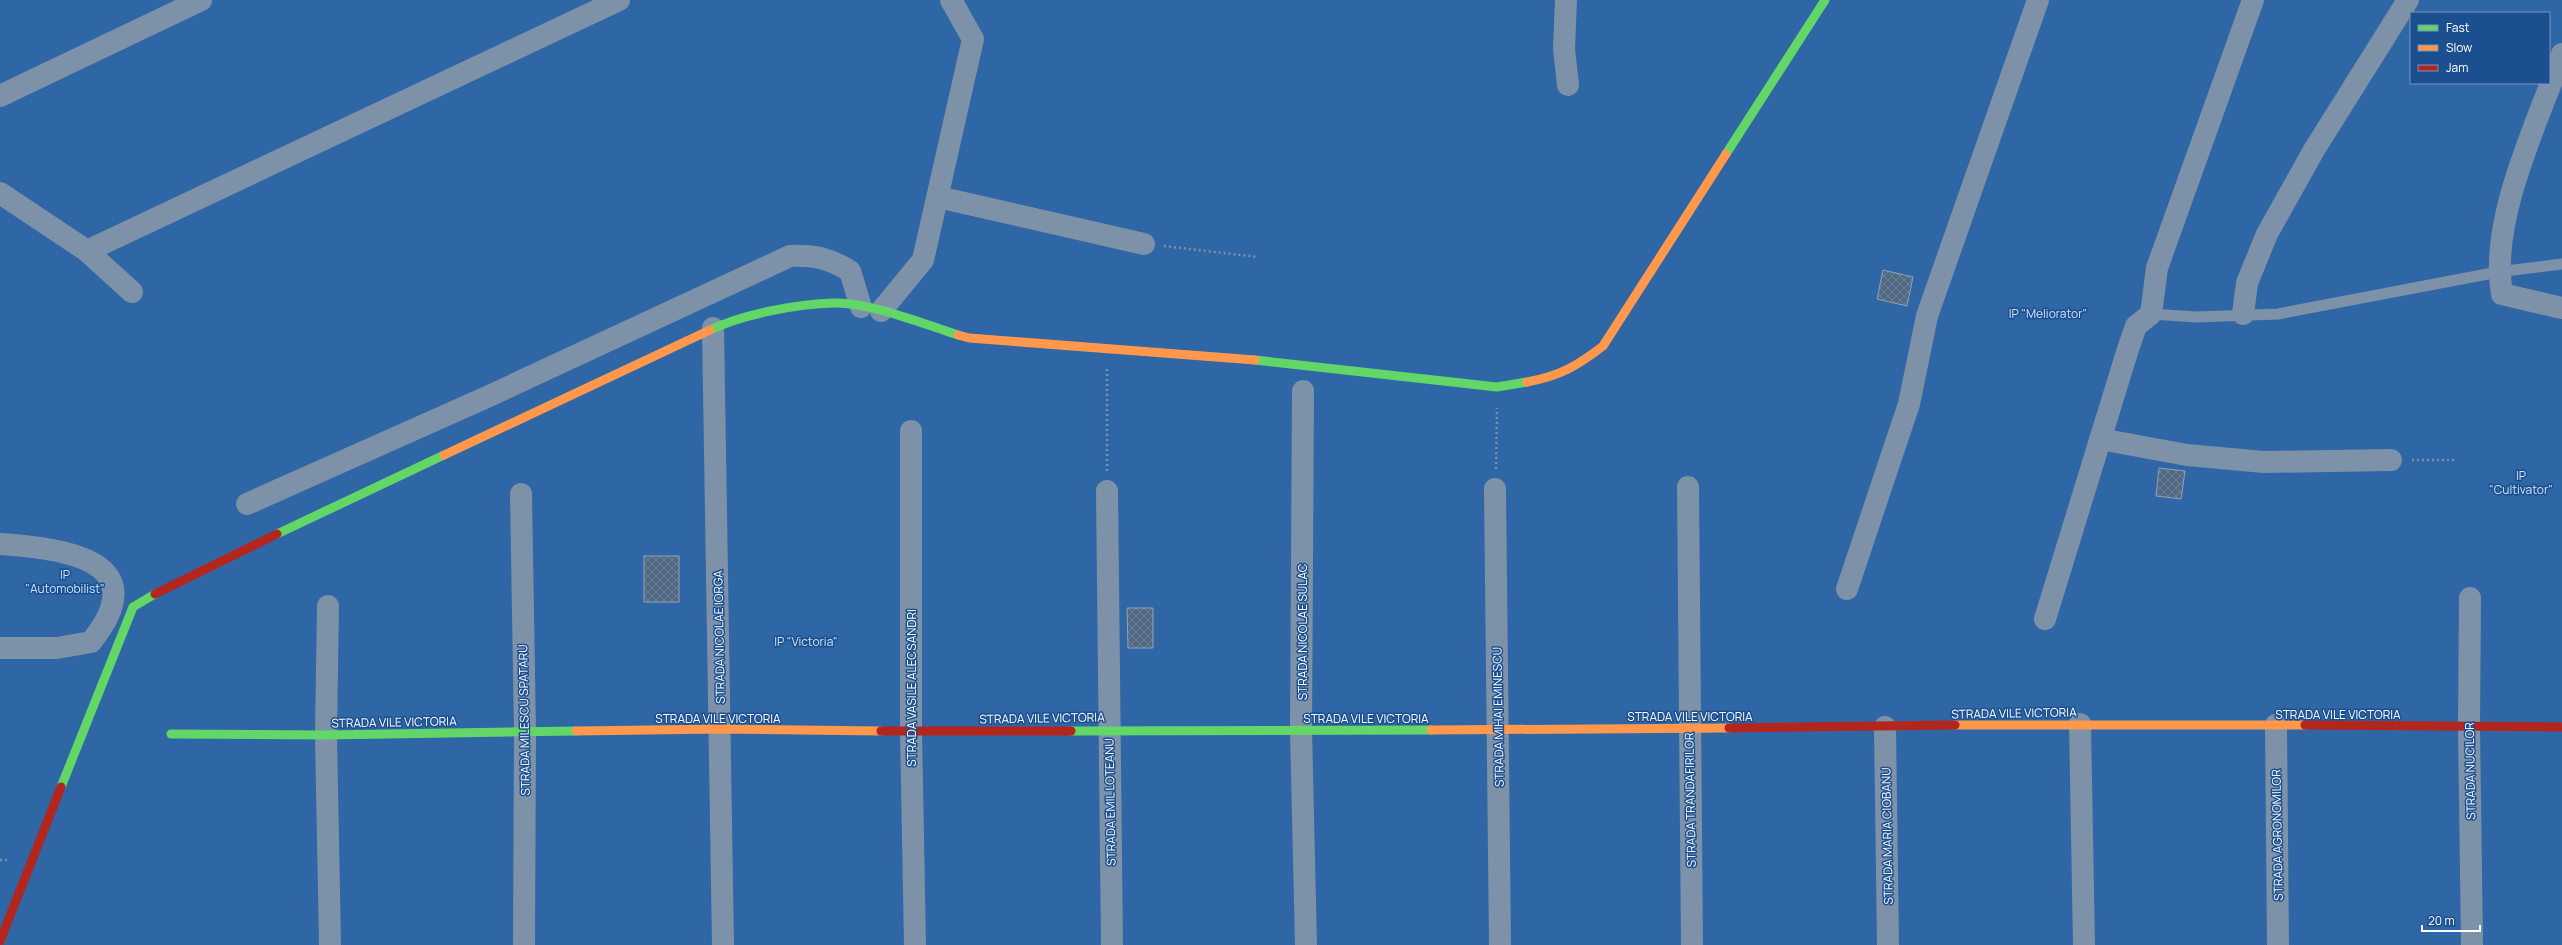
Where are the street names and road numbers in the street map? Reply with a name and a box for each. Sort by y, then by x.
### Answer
street label: STRADA NICOLAE SULAC [1294,563,1311,700]
street label: STRADA NICOLAE IORGA [709,570,729,704]
street label: STRADA VASILE ALECSANDRI [903,609,920,767]
street label: STRADA MILESCU SPATARU [514,644,534,796]
street label: STRADA MIHAI EMINESCU [1488,647,1508,787]
street label: STRADA VILE VICTORIA [1951,703,2077,723]
street label: STRADA VILE VICTORIA [2275,706,2401,723]
street label: STRADA VILE VICTORIA [979,708,1105,728]
street label: STRADA VILE VICTORIA [1627,708,1753,725]
street label: STRADA VILE VICTORIA [655,710,781,727]
street label: STRADA VILE VICTORIA [1303,710,1429,727]
street label: STRADA VILE VICTORIA [331,712,457,732]
street label: STRADA NUCILOR [2461,722,2479,820]
street label: STRADA TRANDAFIRILOR [1680,732,1700,868]
street label: STRADA EMIL LOTEANU [1100,738,1120,866]
street label: STRADA MARIA CIOBANU [1877,767,1897,905]
street label: STRADA AGRONOMILOR [2267,769,2287,901]

